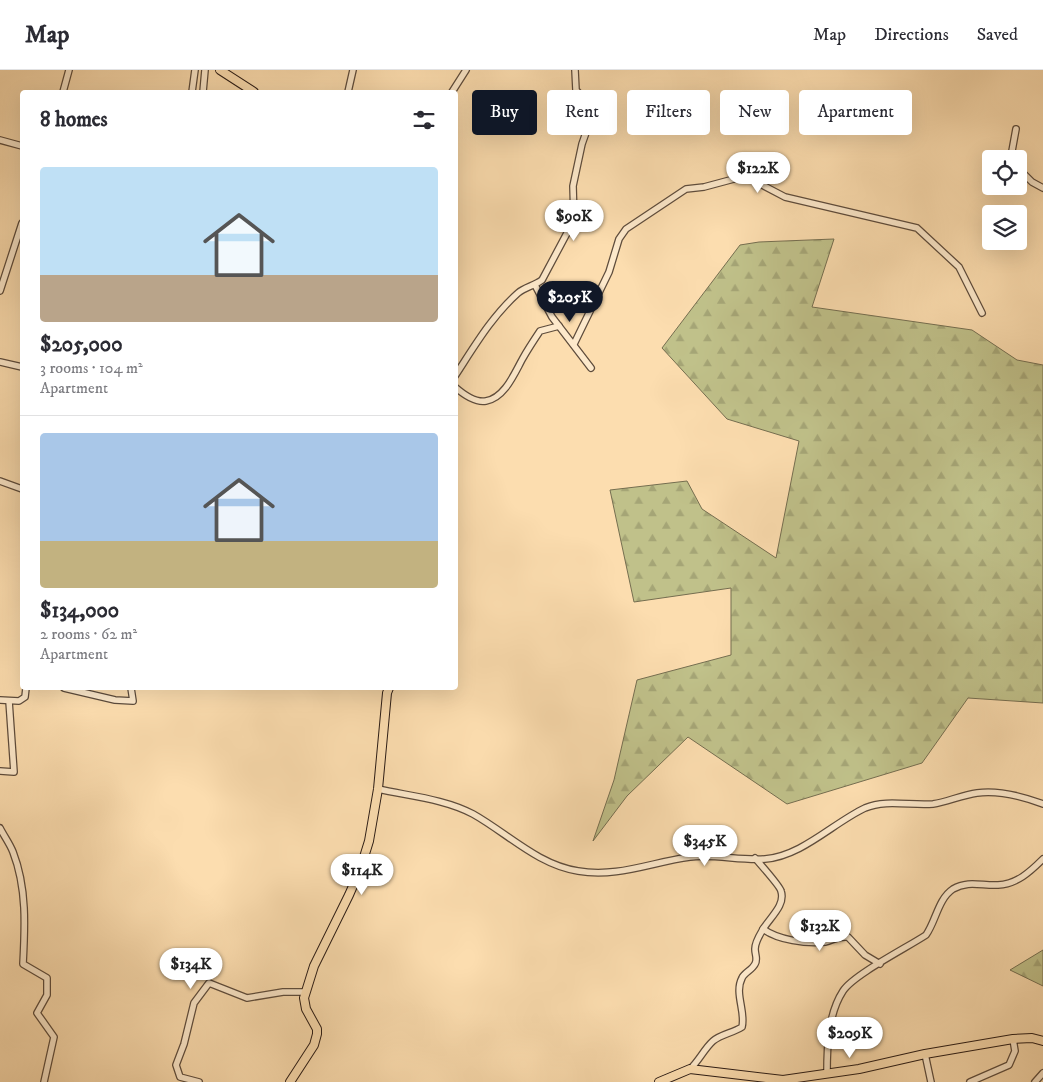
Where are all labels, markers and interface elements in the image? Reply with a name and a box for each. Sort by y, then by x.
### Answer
text: Map [25,20,69,50]
text: Map [813,24,846,46]
text: Directions [874,24,949,46]
text: Saved [977,24,1018,46]
chip: Buy [472,90,537,135]
chip: Rent [547,90,617,135]
chip: Filters [627,90,710,135]
chip: New [720,90,789,135]
chip: Apartment [799,90,912,135]
icon: filters [410,106,438,134]
text: 8 homes [40,107,108,133]
map controls [982,150,1027,250]
button: locate [982,150,1027,195]
pin: $122K [723,152,793,194]
text: $122K [737,158,779,178]
icon: home [194,200,284,290]
pin: $90K [544,200,604,242]
button: layers [982,205,1027,250]
text: $90K [556,206,592,226]
pin: $205K [535,280,605,323]
text: $205K [548,287,592,307]
text: $205,000 [40,332,122,358]
text: 3 rooms · 104 m² [40,358,143,378]
text: Apartment [40,378,108,398]
icon: home [194,465,284,555]
text: $134,000 [40,598,119,624]
text: 2 rooms · 62 m² [40,624,137,644]
text: Apartment [40,644,108,664]
pin: $345K [670,824,740,867]
text: $345K [684,831,727,851]
pin: $114K [327,854,397,896]
text: $114K [342,860,382,880]
pin: $132K [785,910,855,952]
text: $132K [800,916,840,936]
pin: $134K [156,948,226,990]
text: $134K [170,954,212,974]
pin: $209K [815,1016,885,1059]
text: $209K [828,1023,872,1043]

